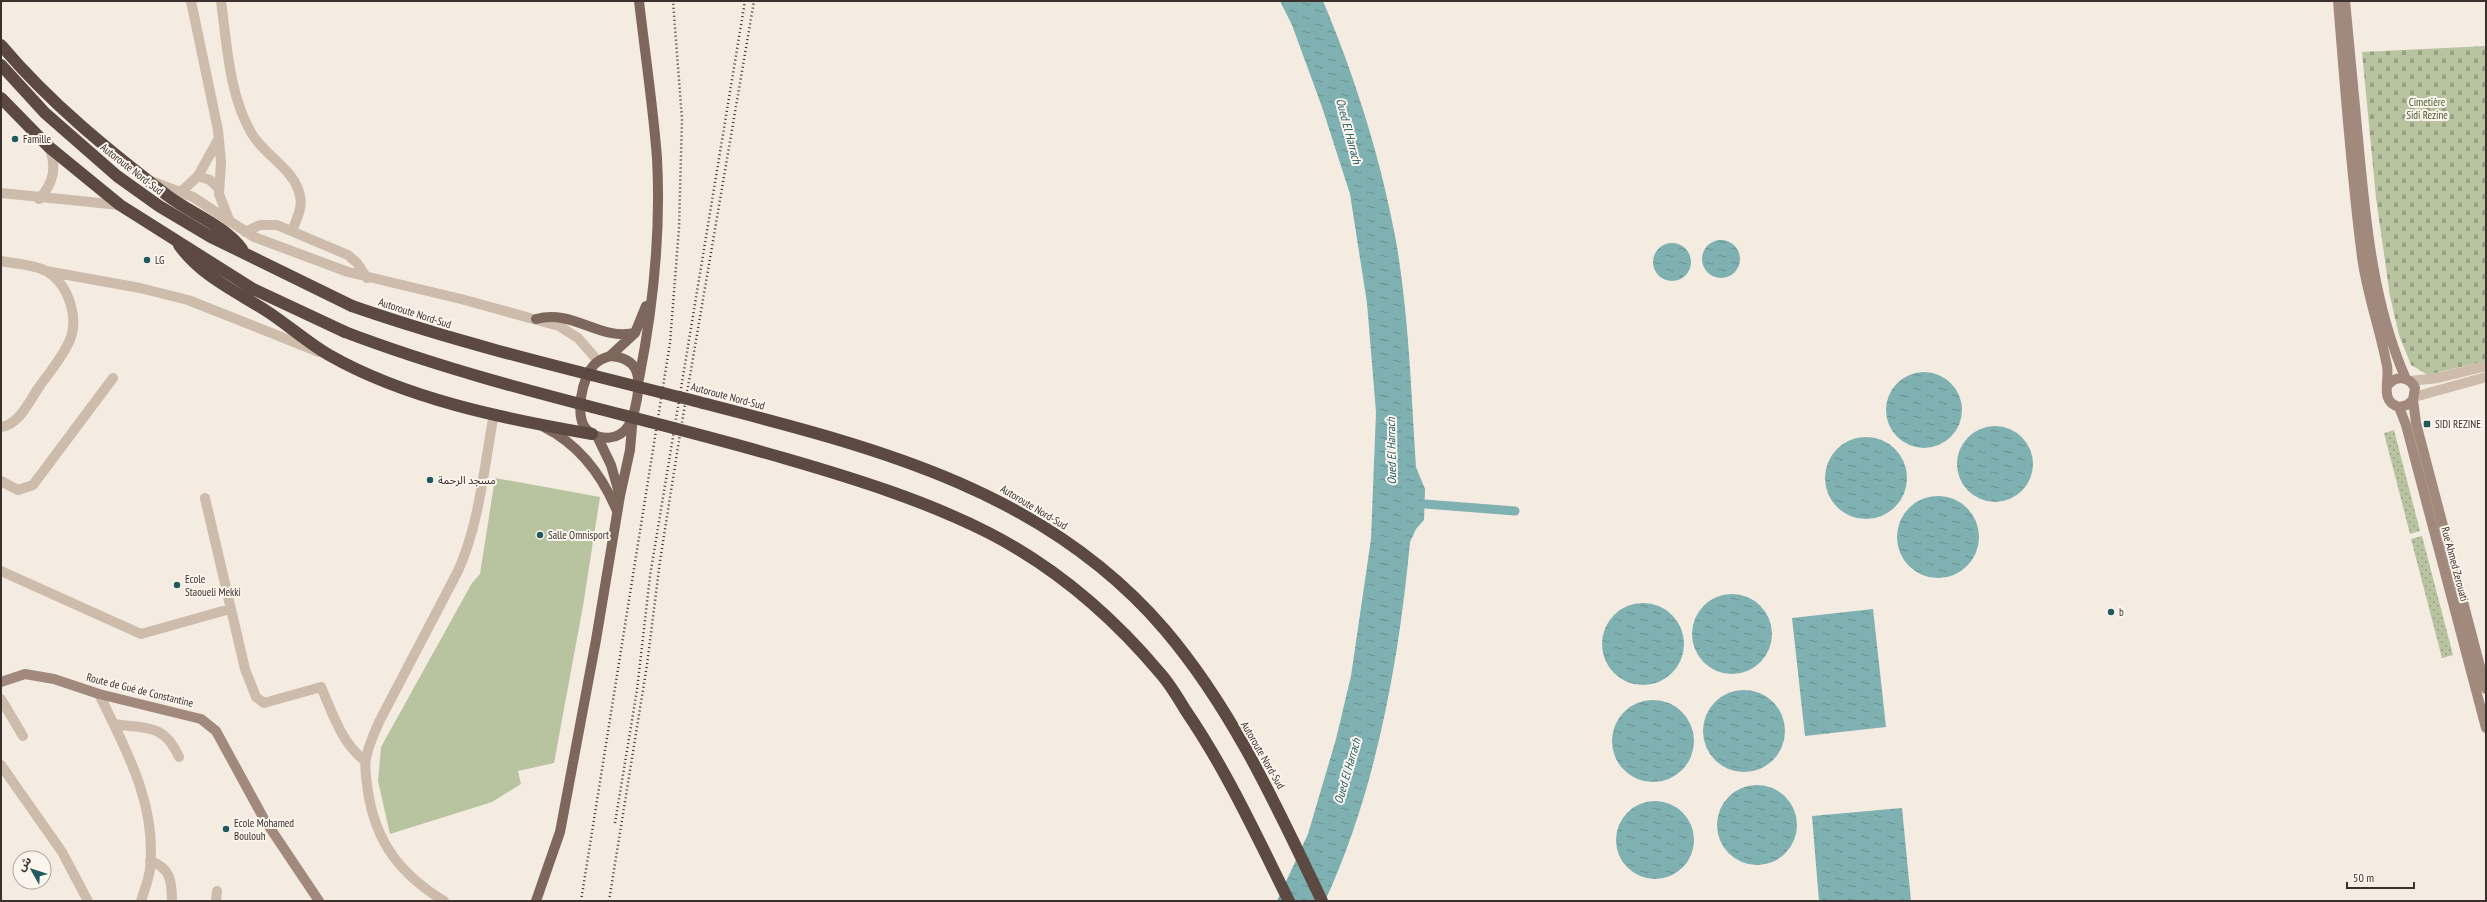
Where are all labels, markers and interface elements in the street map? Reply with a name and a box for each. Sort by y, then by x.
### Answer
park label: Cimetière Sidi Rezine [2406,95,2448,122]
water label: Oued El Harrach [1333,97,1365,166]
place label: Famille [23,132,52,146]
marker: Famille [10,134,20,144]
street label: Autoroute Nord-Sud [98,140,166,198]
place label: LG [155,253,164,267]
marker: LG [142,255,152,265]
street label: Autoroute Nord-Sud [377,295,453,331]
street label: Autoroute Nord-Sud [690,379,767,413]
water label: Oued El Harrach [1383,417,1399,485]
place label: SIDI REZINE [2435,417,2481,431]
marker: SIDI REZINE [2422,419,2432,429]
place label: مسجد الرحمة [438,473,496,487]
marker: مسجد الرحمة [425,475,435,485]
street label: Autoroute Nord-Sud [998,481,1070,533]
street label: Rue Ahmed Zerouati [2438,525,2472,603]
place label: Salle Omnisport [548,528,609,542]
marker: Salle Omnisport [535,530,545,540]
place label: Ecole Staoueli Mekki [185,572,241,599]
marker: Ecole Staoueli Mekki [172,580,182,590]
place label: b [2119,605,2124,619]
marker: b [2106,607,2116,617]
street label: Route de Gué de Constantine [85,670,195,710]
street label: Autoroute Nord-Sud [1238,719,1288,792]
water label: Oued El Harrach [1331,736,1364,805]
place label: Ecole Mohamed Boulouh [234,816,294,843]
marker: Ecole Mohamed Boulouh [221,824,231,834]
north arrow [12,850,52,890]
text: ش [14,853,34,874]
scale bar [2347,864,2414,890]
text: 50 m [2353,870,2374,885]

